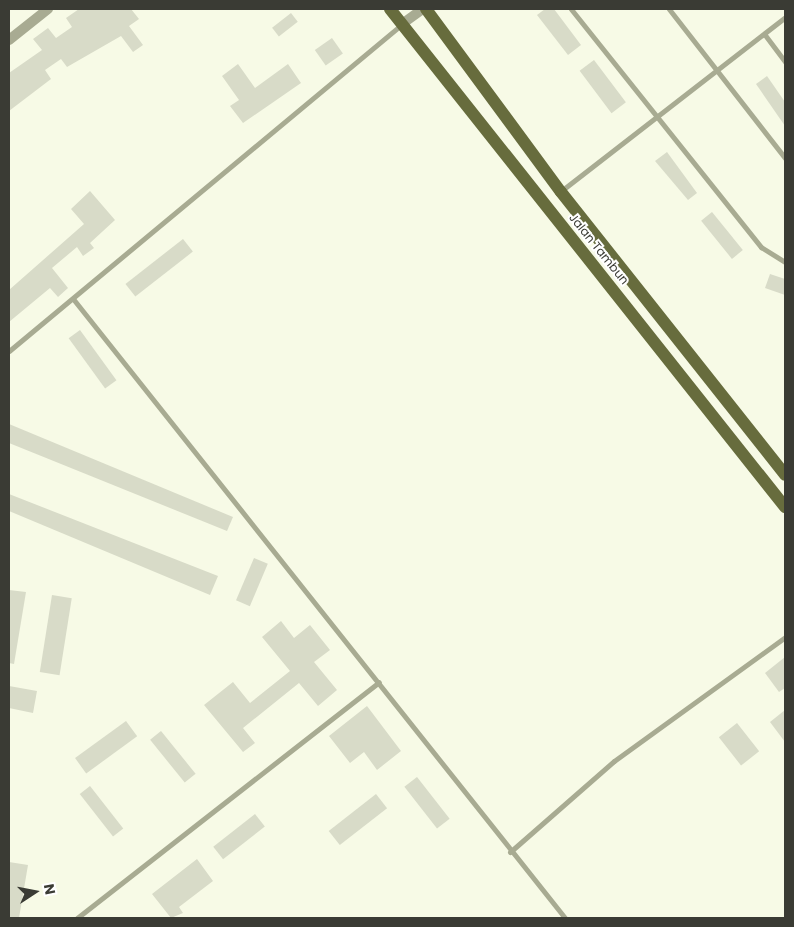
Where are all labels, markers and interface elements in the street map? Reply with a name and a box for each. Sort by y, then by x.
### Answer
street label: Jalan Tambun [566,211,632,287]
north arrow [10,867,60,917]
text: N [39,882,61,896]

